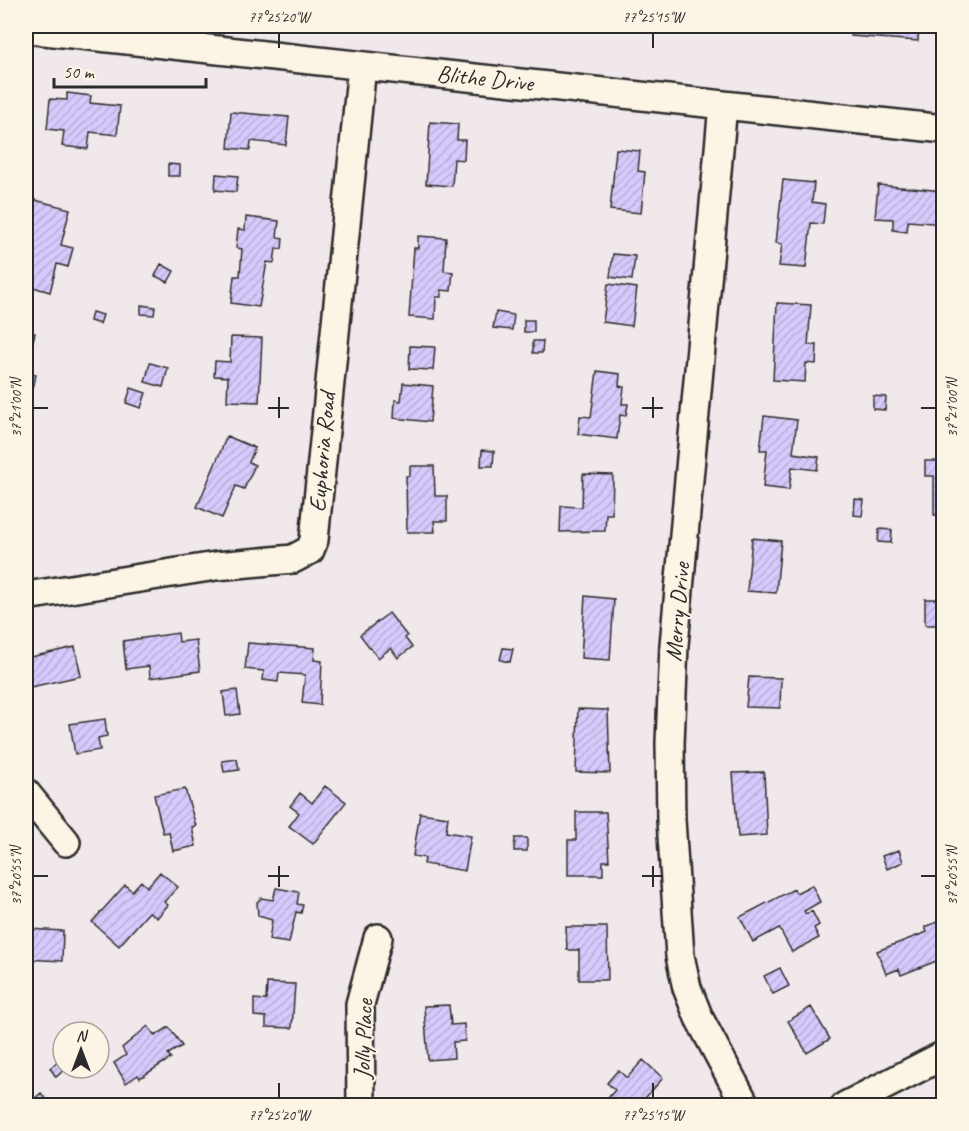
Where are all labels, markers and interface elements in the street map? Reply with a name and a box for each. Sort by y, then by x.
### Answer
text: 77°25'20"W [249,8,313,27]
text: 77°25'15"W [623,8,687,27]
scale bar [54,51,206,89]
street label: Blithe Drive [435,58,537,98]
text: 50 m [63,61,96,83]
text: 37°21'00"N [7,375,26,438]
text: 37°21'00"N [943,375,962,438]
street label: Euphoria Road [302,387,342,513]
street label: Merry Drive [658,559,696,663]
text: 37°20'55"N [7,843,26,906]
text: 37°20'55"N [943,843,962,906]
street label: Jolly Place [347,996,379,1080]
north arrow [51,1020,111,1080]
text: N [76,1026,89,1046]
text: 77°25'20"W [249,1106,313,1125]
text: 77°25'15"W [623,1106,687,1125]

